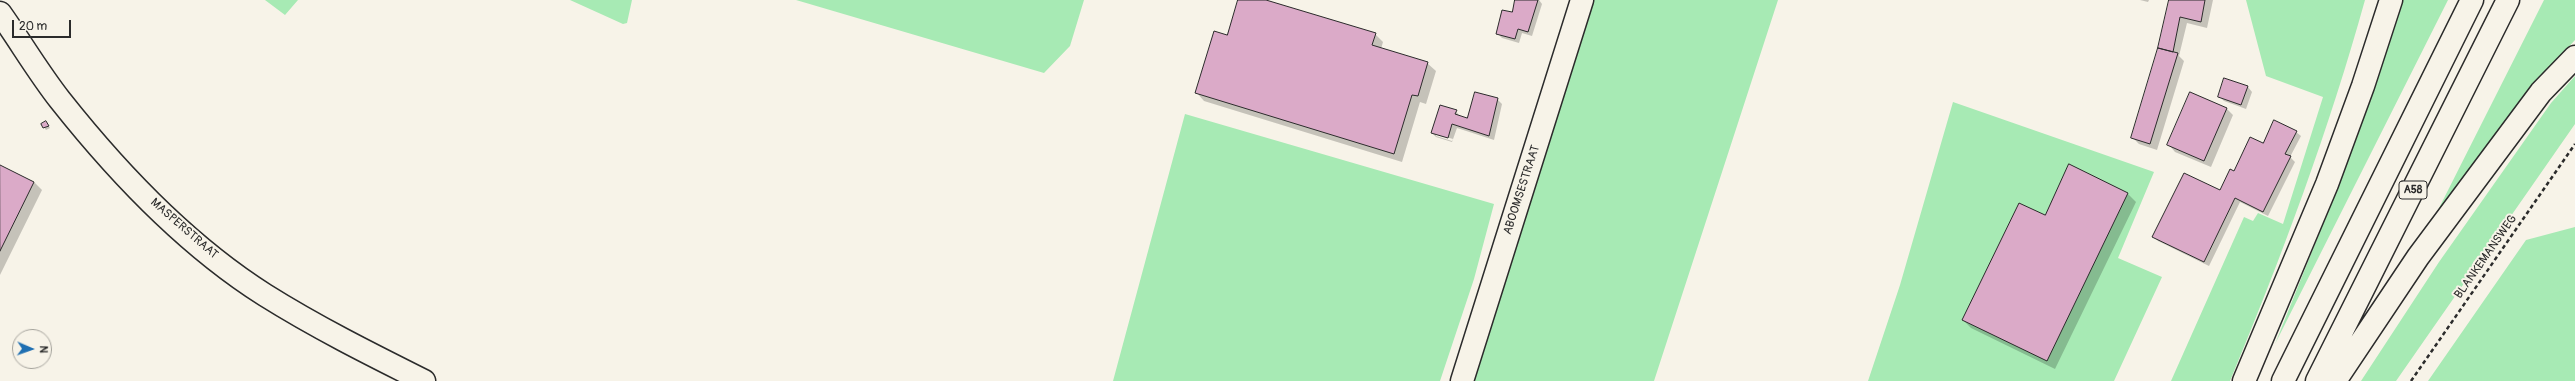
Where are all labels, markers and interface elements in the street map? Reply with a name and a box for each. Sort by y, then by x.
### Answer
scale bar [14,12,73,38]
text: 20 m [19,19,47,34]
street label: ABOOMSESTRAAT [1501,143,1543,237]
road number: A58 [2399,181,2427,199]
street label: MASPERSTRAAT [147,196,221,262]
street label: BLANKEMANSWEG [2452,212,2520,302]
north arrow [12,329,52,369]
text: N [37,345,50,353]

